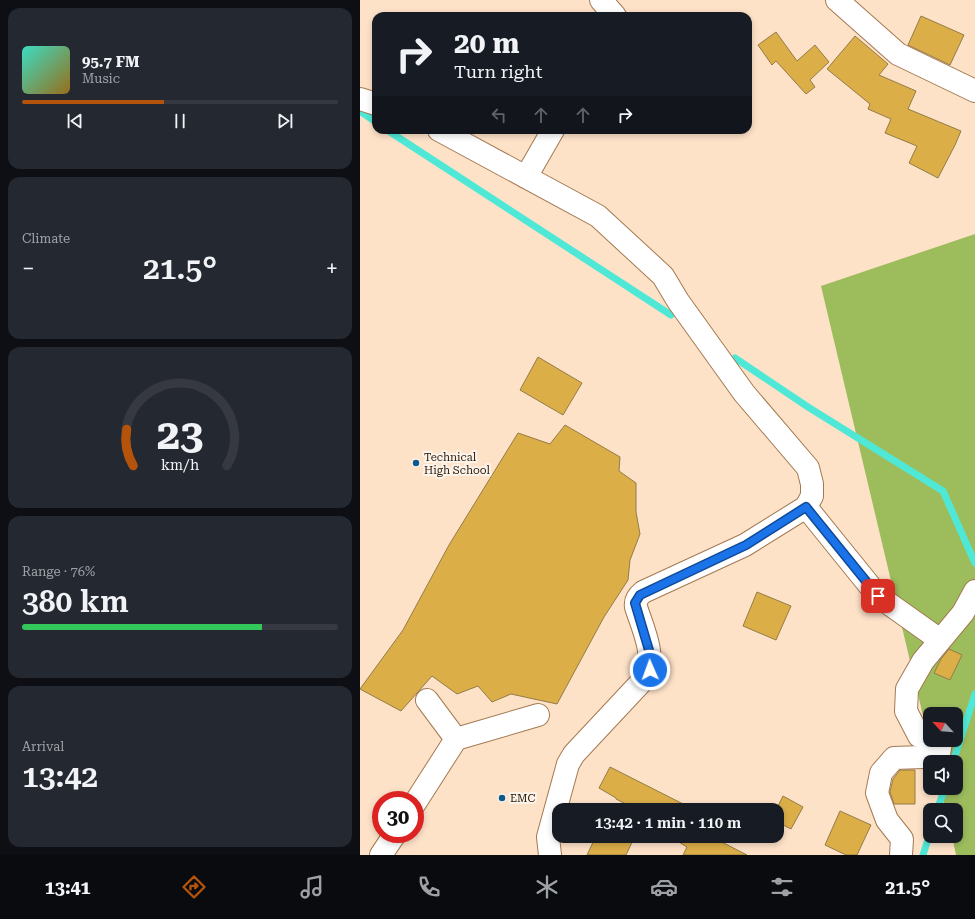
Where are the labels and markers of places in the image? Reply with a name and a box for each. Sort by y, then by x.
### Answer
place label: Technical High School [424,451,491,477]
marker: Technical High School [411,458,421,468]
pin [861,579,895,613]
place label: EMC [510,792,536,805]
marker: EMC [497,793,507,803]

